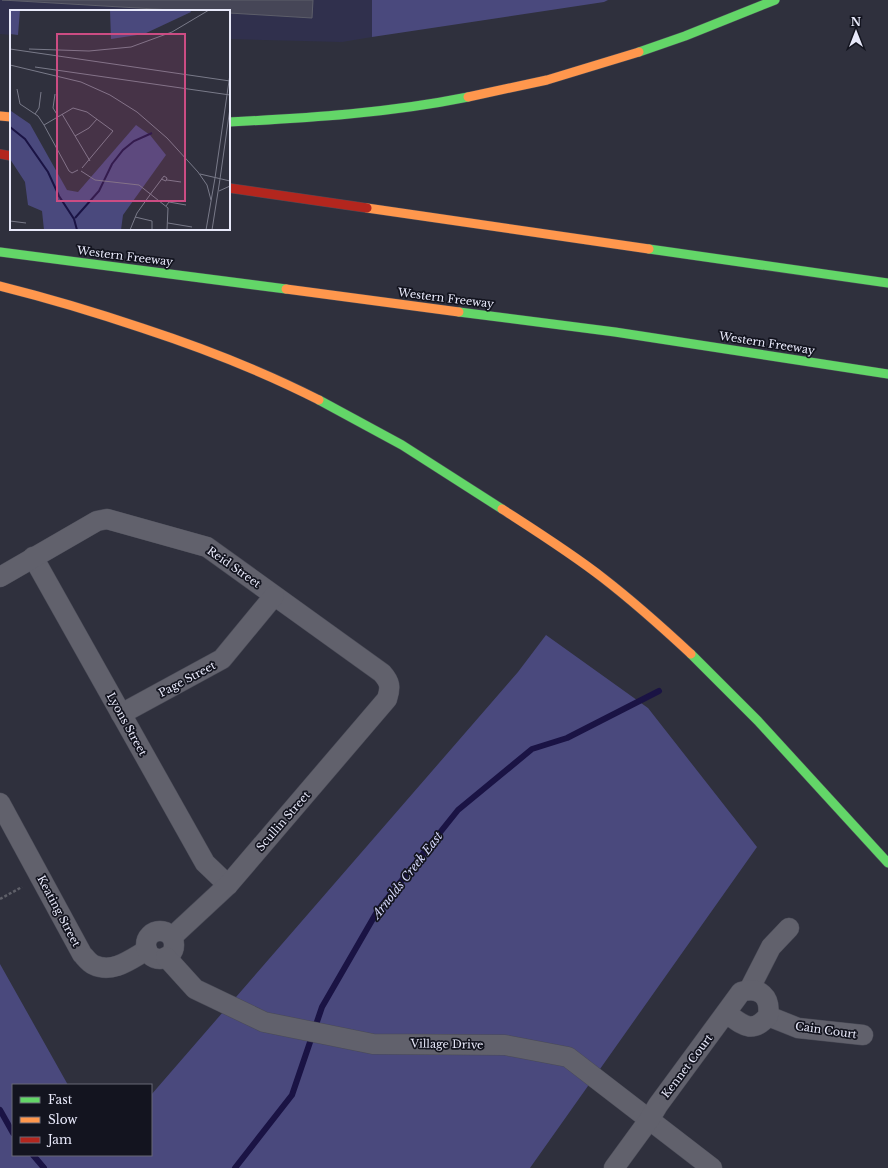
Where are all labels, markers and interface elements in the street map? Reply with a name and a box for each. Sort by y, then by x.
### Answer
inset map [10,10,230,230]
north arrow [836,12,876,52]
text: N [851,15,862,29]
street label: Western Freeway [75,243,174,269]
street label: Western Freeway [396,285,495,311]
street label: Western Freeway [717,328,816,357]
street label: Reid Street [204,543,264,591]
street label: Page Street [156,658,219,700]
street label: Lyons Street [104,690,150,759]
street label: Scullin Street [253,787,313,854]
water label: Arnolds Creek East [367,828,446,923]
street label: Keating Street [34,873,84,950]
street label: Cain Court [794,1019,859,1041]
street label: Kennet Court [658,1031,716,1101]
street label: Village Drive [409,1036,484,1052]
legend [12,1084,152,1156]
text: Fast [48,1092,73,1107]
text: Slow [48,1112,78,1127]
text: Jam [46,1132,72,1147]

